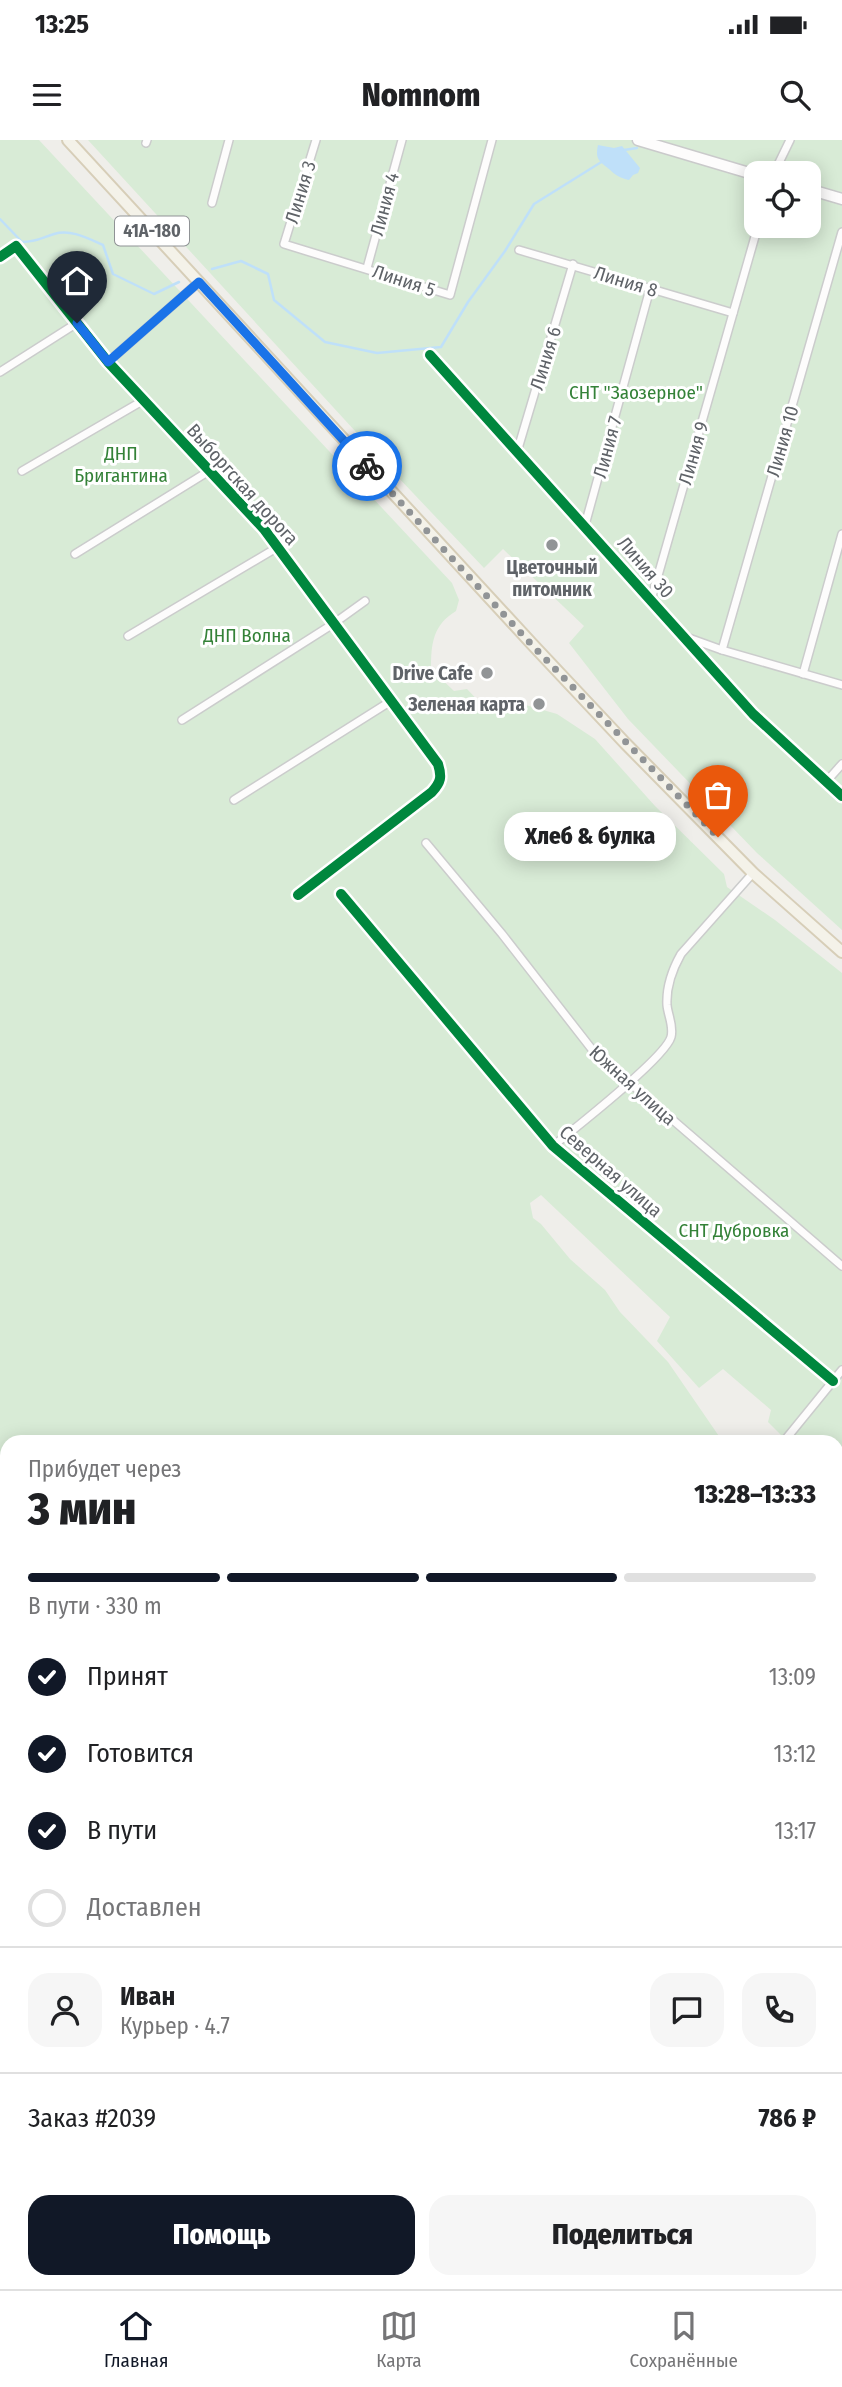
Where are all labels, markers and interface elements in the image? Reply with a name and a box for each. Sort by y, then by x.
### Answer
text: 13:25 [35,9,89,40]
icon: menu [28,76,66,114]
text: Nomnom [362,76,480,114]
icon: search [776,76,814,114]
street label: Линия 3 [280,158,321,226]
map controls [744,161,821,238]
button: locate [744,161,821,238]
street label: Линия 4 [365,170,404,238]
road number: 41А-180 [115,216,189,246]
pin [47,251,107,323]
street label: Линия 5 [370,260,438,301]
street label: Линия 8 [591,261,660,302]
icon: home [58,262,96,300]
street label: Линия 6 [525,324,566,393]
park label: СНТ "Заозерное" [569,381,703,404]
street label: Линия 10 [761,403,804,479]
street label: Линия 7 [588,413,627,481]
street label: Выборгская дорога [182,419,303,550]
street label: Линия 9 [673,419,713,487]
courier [332,431,402,501]
park label: ДНП Бригантина [74,442,168,487]
icon: bike [348,447,386,485]
street label: Линия 30 [613,532,679,603]
marker: Цветочный питомник [544,537,560,553]
place label: Цветочный питомник [506,556,598,601]
park label: ДНП Волна [202,624,291,647]
place label: Drive Cafe [393,662,473,685]
marker: Drive Cafe [479,665,495,681]
place label: Зеленая карта [407,693,525,716]
marker: Зеленая карта [531,696,547,712]
pin [688,765,748,837]
icon: bag [699,776,737,814]
callout: Хлеб & булка [504,812,676,862]
text: Хлеб & булка [525,822,655,850]
street label: Южная улица [585,1041,681,1130]
street label: Северная улица [555,1121,667,1222]
park label: СНТ Дубровка [679,1219,789,1242]
text: Прибудет через [28,1455,181,1483]
text: 13:28–13:33 [694,1479,816,1510]
text: 3 мин [28,1481,136,1536]
text: В пути · 330 m [28,1592,162,1620]
icon: check [28,1658,66,1696]
text: Принят [87,1661,168,1692]
text: 13:09 [769,1663,816,1691]
icon: check [28,1735,66,1773]
text: Готовится [87,1738,194,1769]
text: 13:12 [774,1740,816,1768]
icon: check [28,1812,66,1850]
text: В пути [87,1815,157,1846]
text: 13:17 [774,1817,816,1845]
text: Доставлен [87,1892,202,1923]
button: person [28,1973,102,2047]
button: chat [650,1973,724,2047]
button: phone [742,1973,816,2047]
text: Иван [120,1981,175,2012]
text: Курьер · 4.7 [120,2012,230,2040]
text: Заказ #2039 [28,2103,156,2134]
text: 786 ₽ [759,2103,816,2134]
button: Помощь [28,2195,415,2275]
button: Поделиться [429,2195,816,2275]
tab: Главная [104,2307,168,2372]
tab: Карта [376,2307,422,2372]
tab: Сохранённые [630,2307,738,2372]

